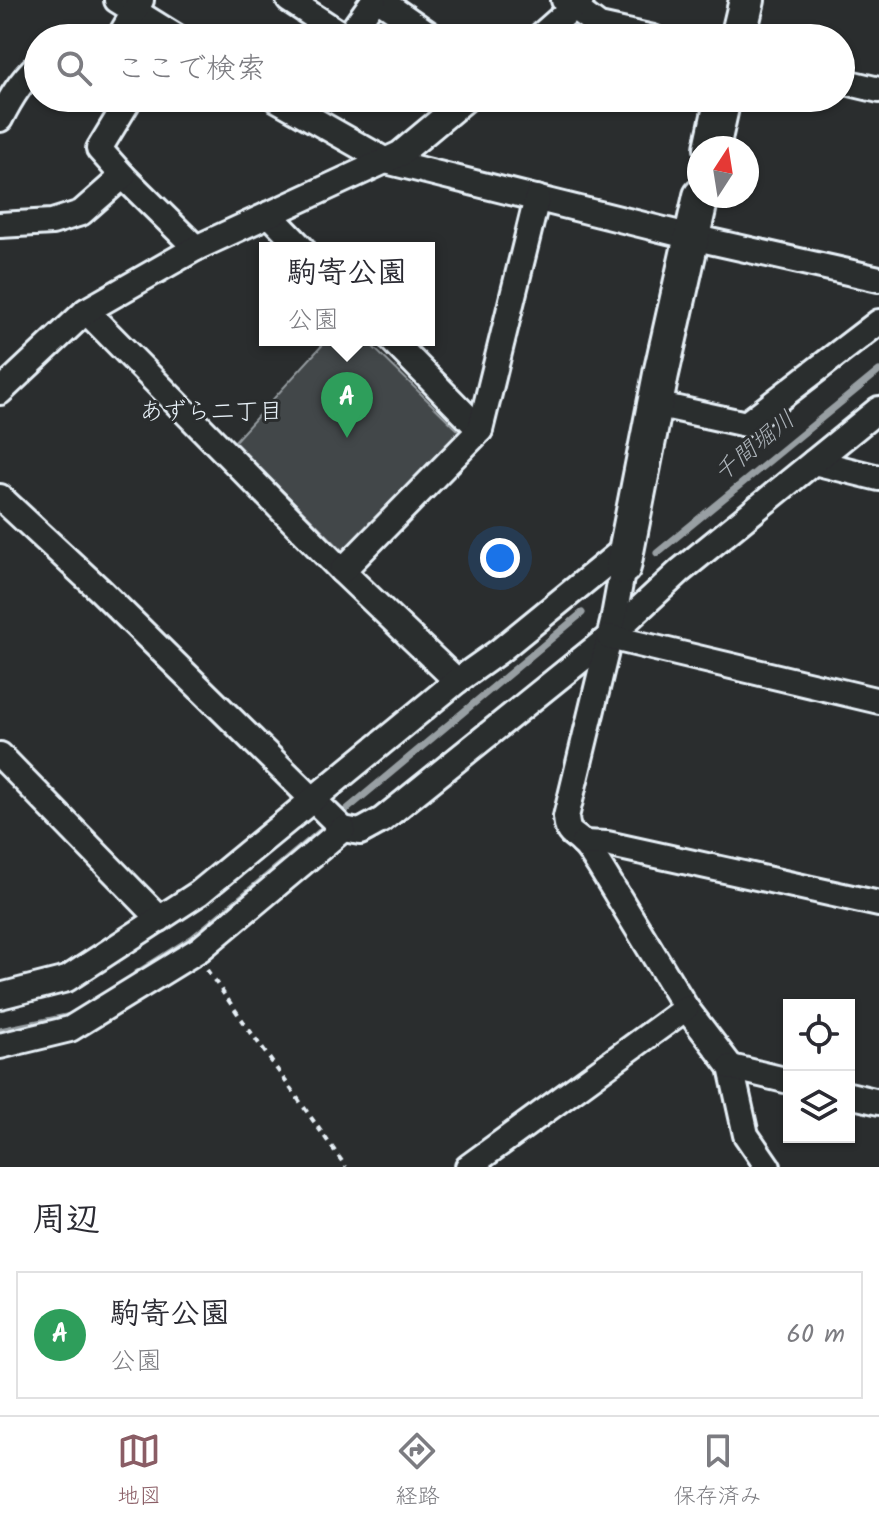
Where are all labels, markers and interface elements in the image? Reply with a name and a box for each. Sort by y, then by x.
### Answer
search box [24,24,855,112]
icon: search [52,46,96,90]
text: ここで検索 [116,46,266,94]
north arrow [687,136,759,208]
popup [259,242,435,346]
text: 駒寄公園 [287,250,407,298]
text: 公園 [287,300,339,342]
pin: A [321,372,373,438]
district label: あずら二丁目 [139,393,283,432]
water label: 千間堀川 [705,402,805,492]
your location [480,538,520,578]
map controls [783,999,855,1143]
button: locate [783,999,855,1071]
button: layers [783,1071,855,1143]
text: 周辺 [32,1194,100,1248]
text: 駒寄公園 [110,1291,230,1339]
text: A [52,1314,68,1356]
text: 60 m [786,1314,845,1356]
text: 公園 [110,1341,162,1383]
tab: 地図 [117,1429,161,1515]
tab: 経路 [395,1429,440,1515]
tab: 保存済み [674,1429,762,1515]

